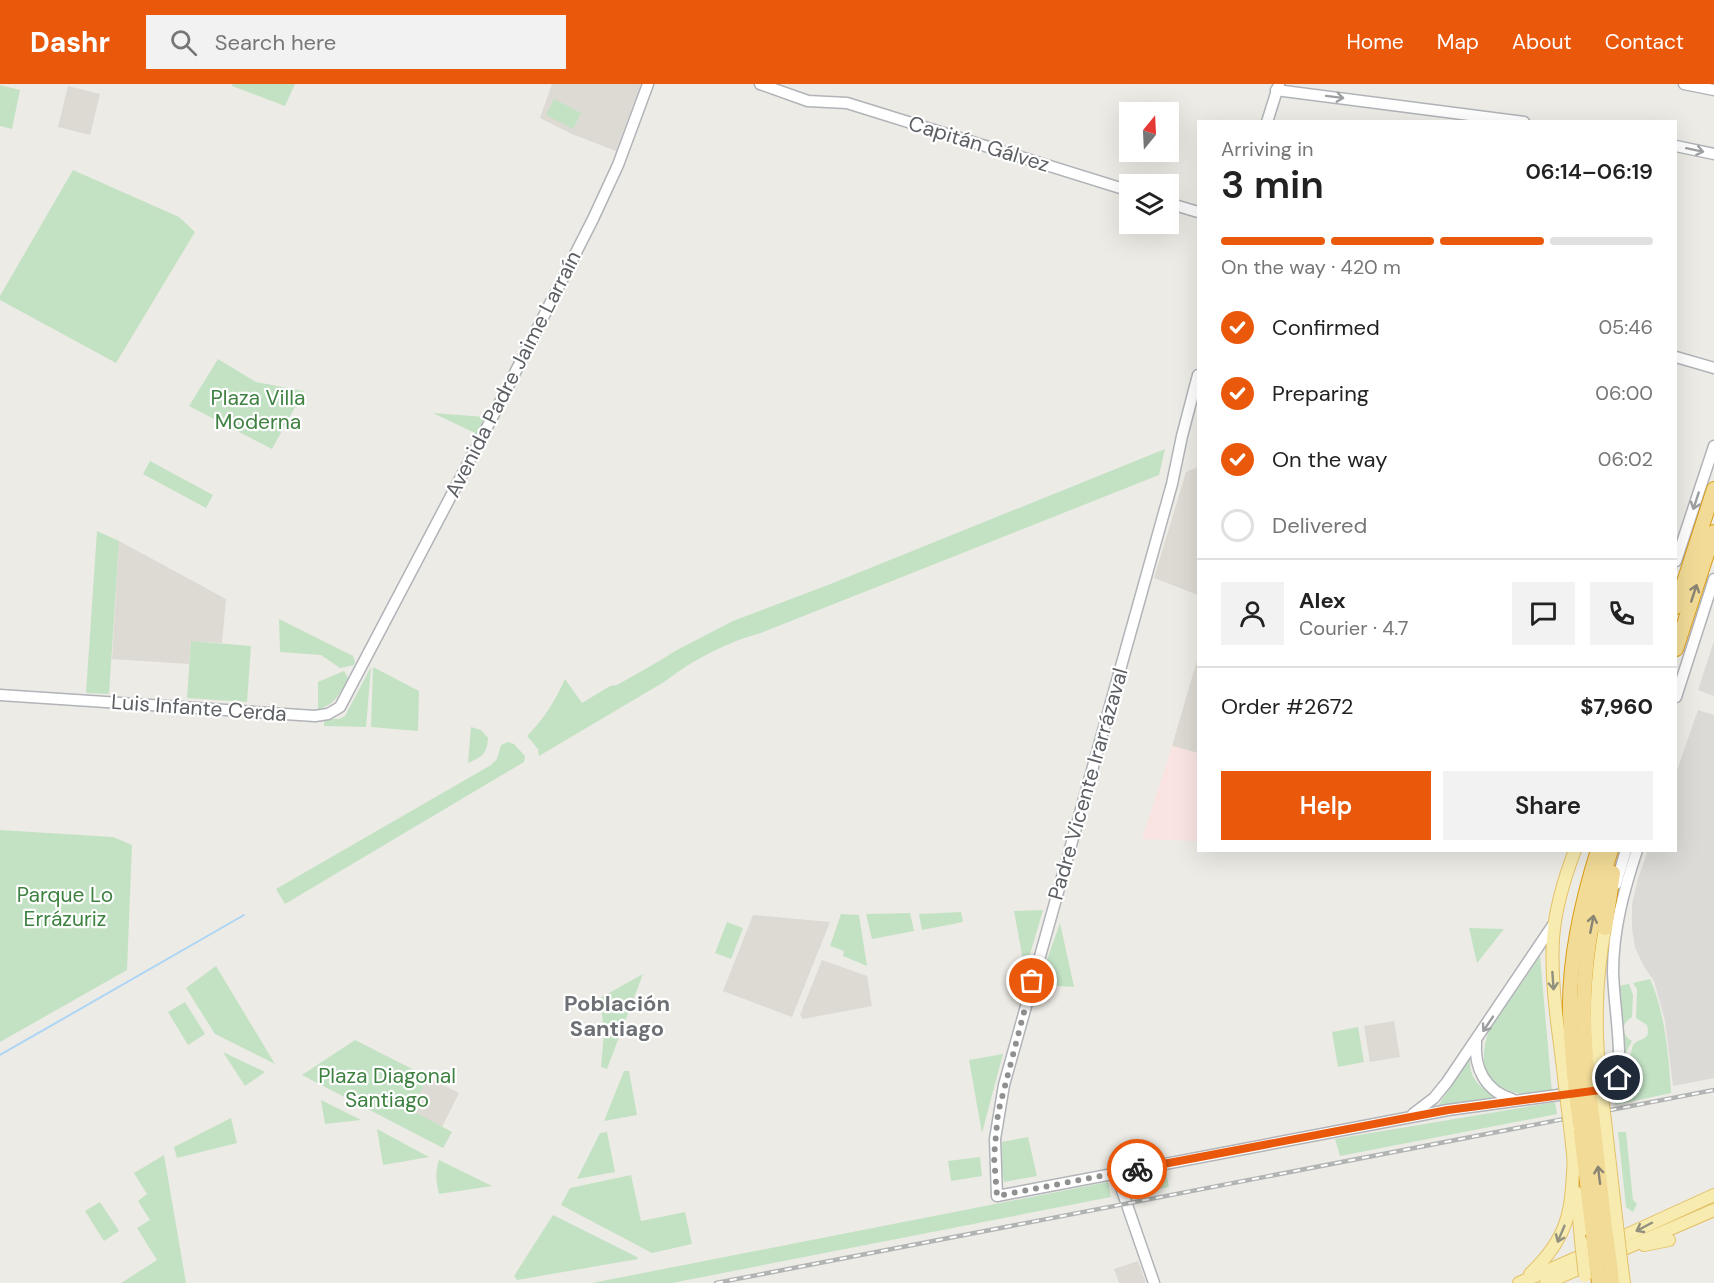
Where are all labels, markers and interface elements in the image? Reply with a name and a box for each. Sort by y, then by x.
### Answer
search box [146,15,566,69]
text: Dashr [30,24,110,61]
icon: search [167,26,200,59]
text: Search here [215,28,336,57]
text: Home [1346,28,1404,56]
text: Map [1437,28,1479,56]
text: About [1512,28,1572,56]
text: Contact [1605,28,1684,56]
one-way arrow [1324,91,1344,102]
north arrow [1119,102,1179,162]
map controls [1119,102,1179,234]
street label: Capitán Gálvez [905,109,1053,179]
text: Arriving in [1221,136,1313,162]
one-way arrow [1684,145,1704,156]
text: 06:14–06:19 [1526,157,1653,186]
text: 3 min [1221,159,1324,210]
button: layers [1119,174,1179,234]
street label: Avenida Padre Jaime Larraín [439,246,587,502]
text: On the way · 420 m [1221,254,1401,280]
icon: check [1221,311,1254,344]
text: Confirmed [1272,313,1380,342]
text: 05:46 [1598,314,1653,340]
icon: check [1221,377,1254,410]
text: Preparing [1272,379,1369,408]
text: 06:00 [1595,380,1653,406]
park label: Plaza Villa Moderna [211,384,305,436]
icon: check [1221,443,1254,476]
text: On the way [1272,445,1387,474]
text: 06:02 [1598,446,1653,472]
one-way arrow [1689,491,1700,510]
text: Delivered [1272,511,1367,540]
button: person [1221,582,1284,645]
button: chat [1512,582,1575,645]
button: phone [1590,582,1653,645]
one-way arrow [1689,584,1700,603]
text: Alex [1299,586,1346,615]
text: Courier · 4.7 [1299,615,1408,641]
street label: Padre Vicente Irarrázaval [1041,665,1135,903]
street label: Luis Infante Cerda [110,688,288,728]
text: Order #2672 [1221,692,1354,721]
text: $7,960 [1580,692,1653,721]
button: Help [1221,771,1431,840]
button: Share [1443,771,1653,840]
park label: Parque Lo Errázuriz [17,881,113,933]
one-way arrow [1587,914,1598,934]
pin [1006,955,1057,1006]
icon: bag [1015,964,1048,997]
one-way arrow [1548,971,1559,990]
district label: Población Santiago [564,989,670,1043]
one-way arrow [1482,1015,1494,1032]
pin [1592,1052,1643,1103]
icon: home [1601,1061,1634,1094]
park label: Plaza Diagonal Santiago [318,1062,456,1114]
courier [1107,1139,1167,1199]
icon: bike [1121,1153,1154,1186]
one-way arrow [1593,1166,1604,1185]
one-way arrow [1636,1222,1654,1233]
one-way arrow [1555,1225,1566,1243]

